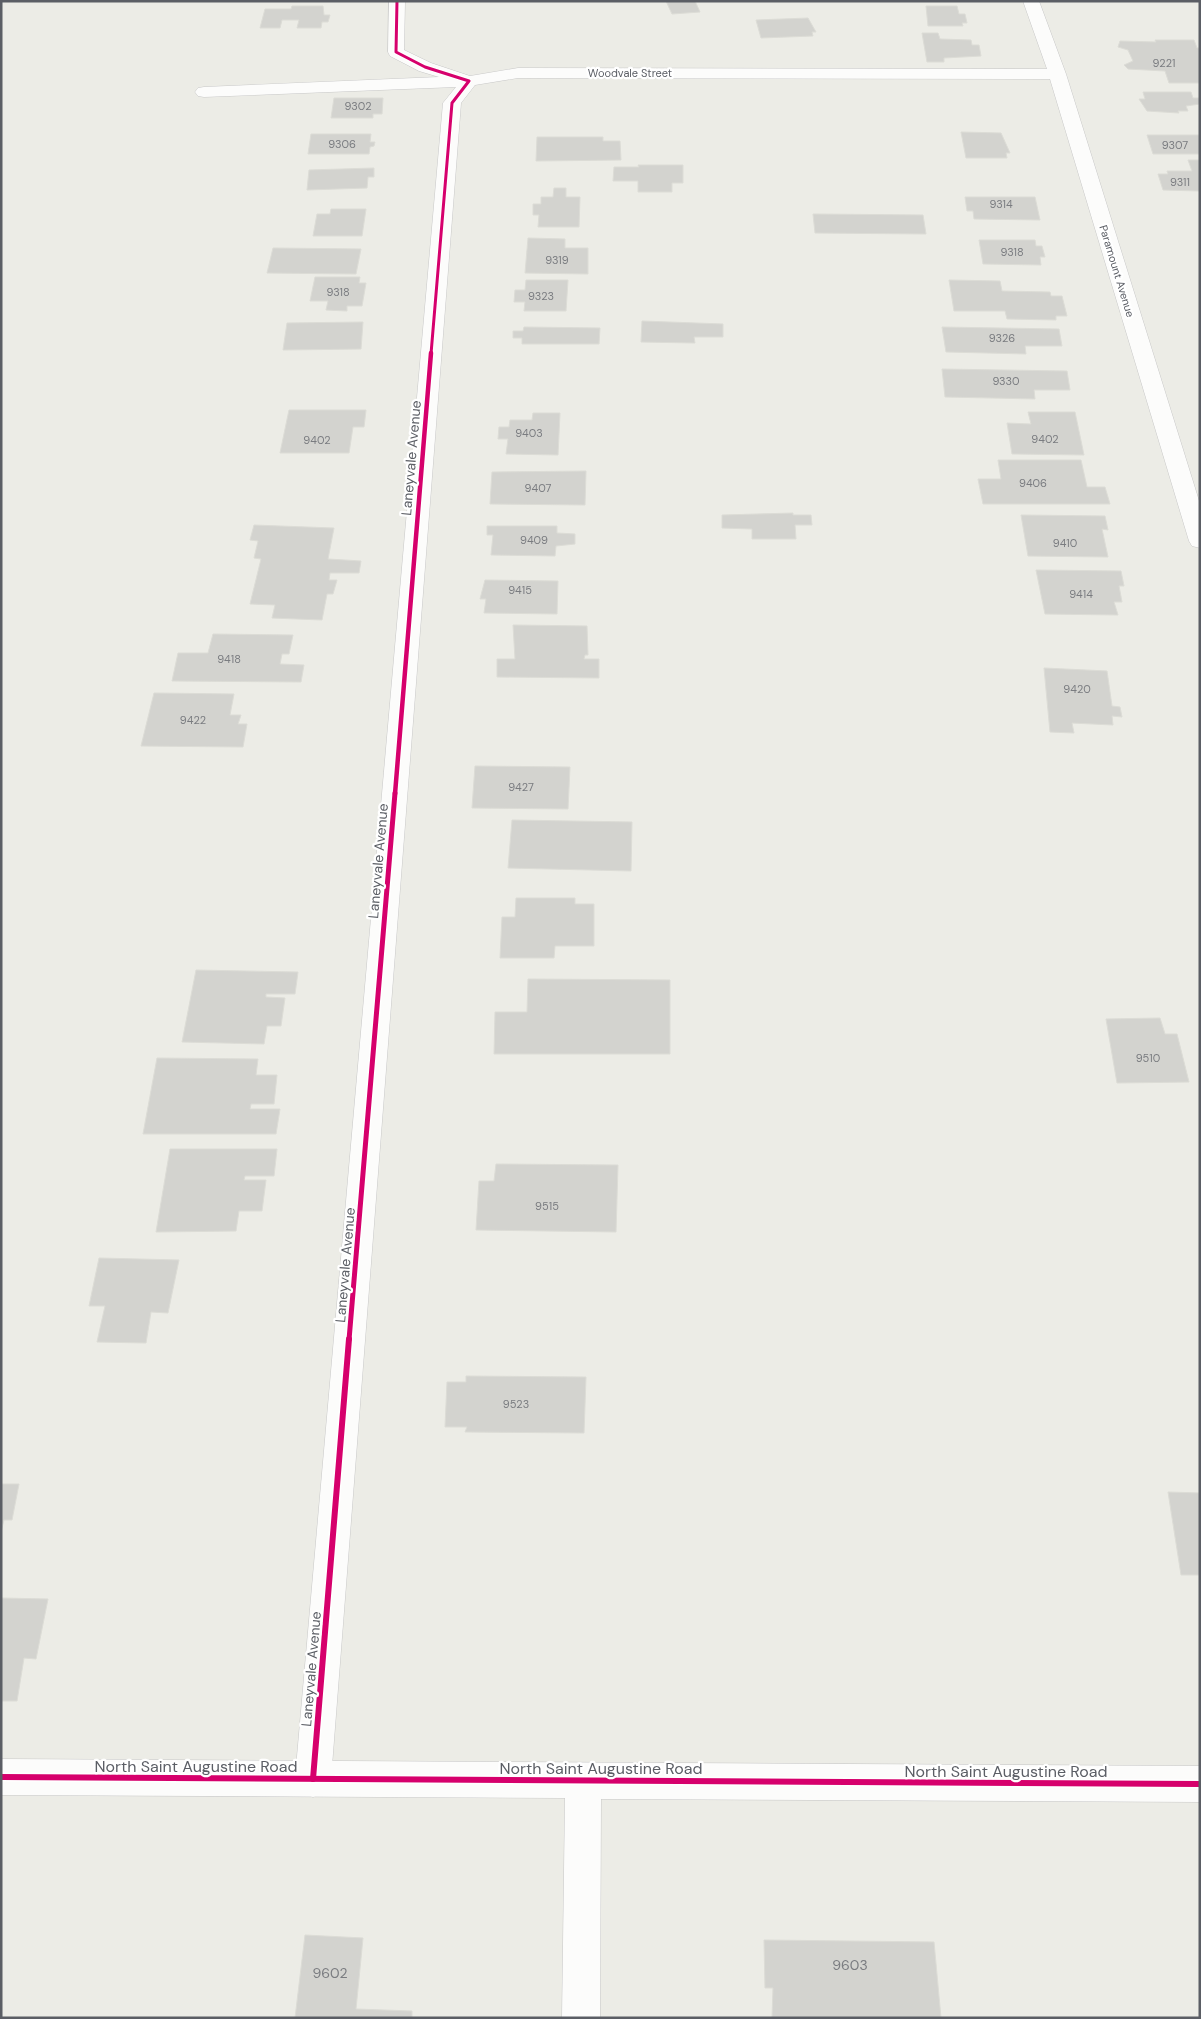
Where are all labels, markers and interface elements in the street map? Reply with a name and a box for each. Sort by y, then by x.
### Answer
house number: 9221 [1153,56,1175,70]
street label: Woodvale Street [588,66,672,80]
house number: 9302 [345,99,371,113]
house number: 9306 [328,137,356,151]
house number: 9307 [1162,138,1188,152]
house number: 9311 [1170,175,1190,189]
house number: 9314 [989,197,1013,211]
street label: Paramount Avenue [1096,223,1138,319]
house number: 9318 [1000,245,1024,259]
house number: 9319 [545,253,569,267]
house number: 9318 [326,285,350,299]
house number: 9323 [528,289,554,303]
house number: 9326 [989,331,1015,345]
house number: 9330 [992,374,1020,388]
street label: Laneyvale Avenue [397,400,425,516]
house number: 9403 [515,426,543,440]
house number: 9402 [1031,432,1059,446]
house number: 9402 [303,433,331,447]
house number: 9406 [1019,476,1047,490]
house number: 9407 [525,481,552,495]
house number: 9409 [520,533,548,547]
house number: 9410 [1053,536,1077,550]
house number: 9415 [508,583,532,597]
house number: 9414 [1069,587,1093,601]
house number: 9418 [217,652,241,666]
house number: 9420 [1063,682,1091,696]
house number: 9422 [180,713,206,727]
house number: 9427 [508,780,534,794]
street label: Laneyvale Avenue [364,803,392,919]
house number: 9510 [1136,1051,1160,1065]
house number: 9515 [535,1199,559,1213]
street label: Laneyvale Avenue [331,1207,359,1323]
house number: 9523 [503,1397,529,1411]
street label: Laneyvale Avenue [297,1611,325,1727]
street label: North Saint Augustine Road [94,1756,298,1777]
street label: North Saint Augustine Road [499,1758,703,1779]
street label: North Saint Augustine Road [904,1761,1108,1782]
house number: 9603 [832,1956,868,1974]
house number: 9602 [312,1964,348,1982]

